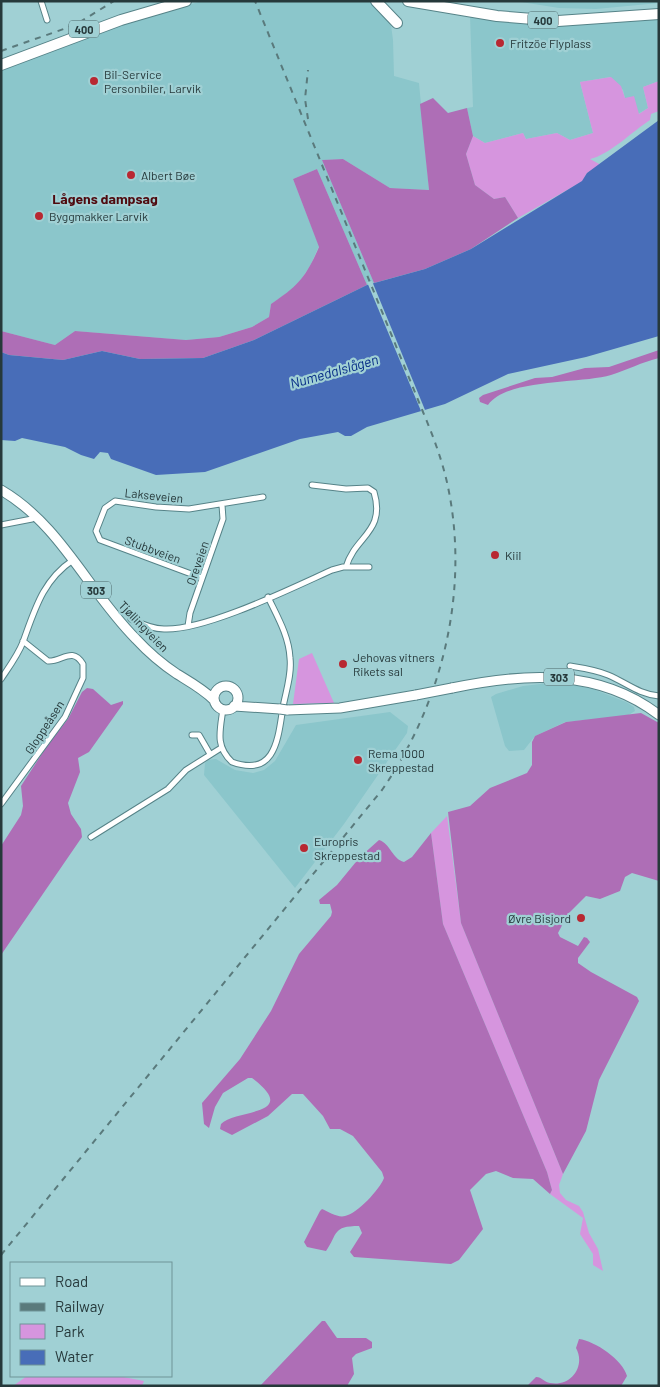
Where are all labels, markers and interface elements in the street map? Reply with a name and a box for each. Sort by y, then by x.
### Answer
road number: 400 [528,12,558,28]
road number: 400 [69,20,99,38]
place label: Fritzöe Flyplass [510,36,591,50]
marker: Fritzöe Flyplass [494,37,506,49]
place label: Bil-Service Personbiler, Larvik [104,67,201,95]
marker: Bil-Service Personbiler, Larvik [88,75,100,87]
place label: Albert Bøe [141,168,195,182]
marker: Albert Bøe [125,169,137,181]
district label: Lågens dampsag [52,190,158,207]
place label: Byggmakker Larvik [49,209,148,223]
marker: Byggmakker Larvik [33,210,45,222]
water label: Numedalslågen [288,350,380,392]
street label: Lakseveien [124,485,184,505]
street label: Stubbveien [123,532,183,566]
street label: Oreveien [183,539,211,587]
place label: Kiil [505,548,521,562]
marker: Kiil [489,549,501,561]
road number: 303 [81,582,111,598]
street label: Tjøllingveien [116,598,172,654]
place label: Jehovas vitners Rikets sal [353,650,435,678]
marker: Jehovas vitners Rikets sal [337,658,349,670]
road number: 303 [544,669,574,686]
street label: Gloppeåsen [22,698,66,756]
place label: Rema 1000 Skreppestad [368,746,434,774]
marker: Rema 1000 Skreppestad [352,754,364,766]
place label: Europris Skreppestad [314,834,380,862]
marker: Europris Skreppestad [298,842,310,854]
place label: Øvre Bisjord [508,911,571,925]
marker: Øvre Bisjord [575,912,587,924]
legend [10,1262,172,1377]
text: Road [55,1272,88,1290]
text: Railway [55,1297,104,1315]
text: Park [55,1322,85,1340]
text: Water [55,1347,94,1365]

